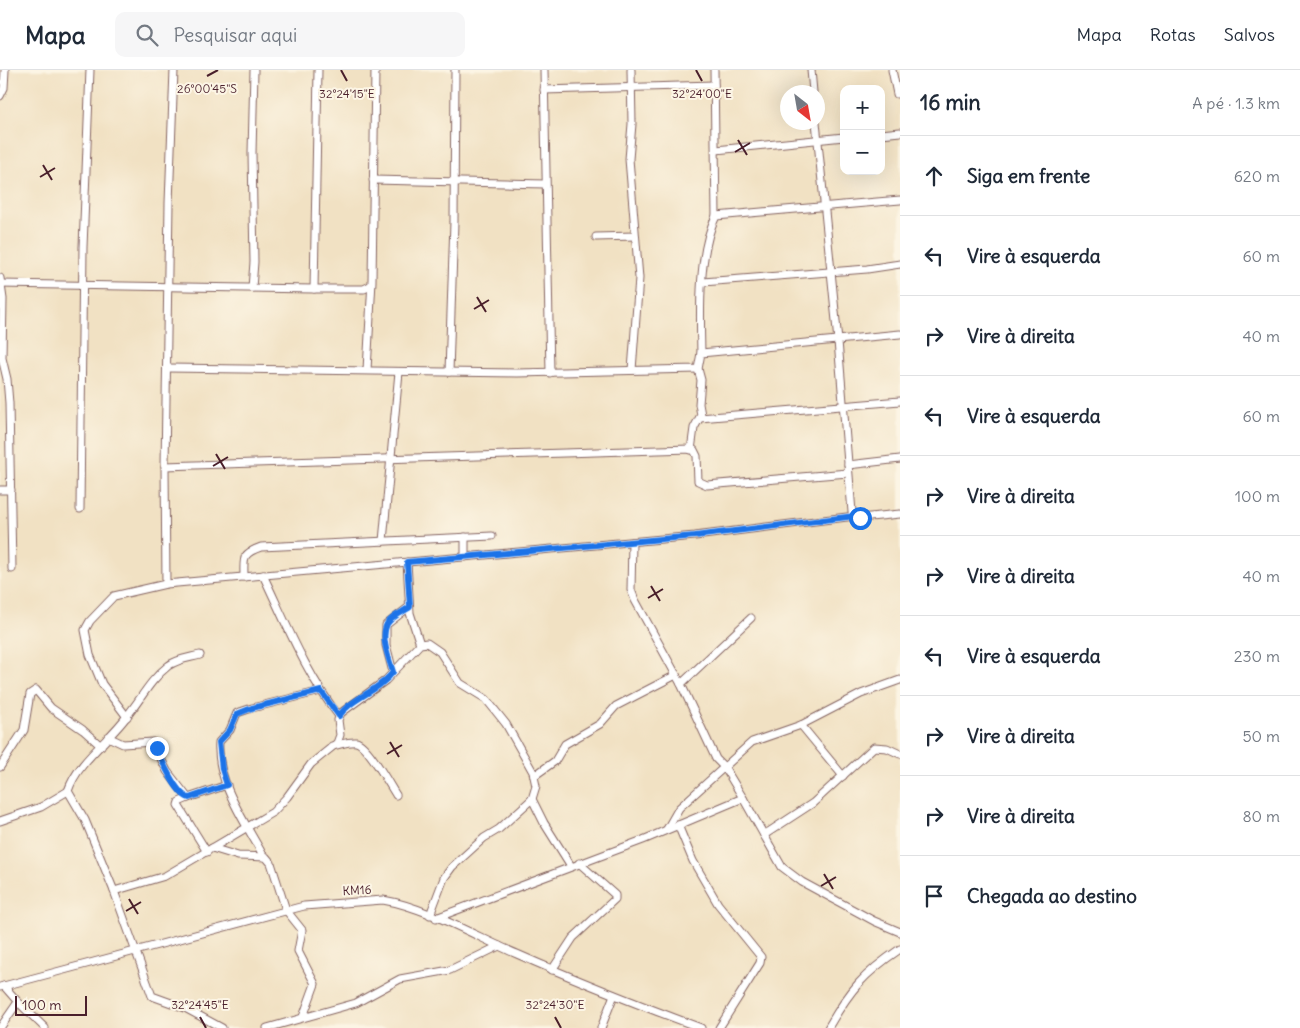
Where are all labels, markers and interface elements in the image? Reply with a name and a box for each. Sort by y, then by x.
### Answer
search box [115,12,465,57]
text: Mapa [25,20,85,50]
icon: search [133,21,161,49]
text: Pesquisar aqui [173,23,297,47]
text: Mapa [1077,23,1122,46]
text: Rotas [1150,23,1196,46]
text: Salvos [1224,23,1275,46]
text: 26°00'45"S [177,81,237,96]
north arrow [780,85,825,130]
map controls [840,85,885,175]
button: + [840,85,885,130]
text: 32°24'15"E [319,86,375,101]
text: 32°24'00"E [672,86,732,101]
text: 16 min [920,89,981,116]
text: A pé · 1.3 km [1192,93,1280,113]
button: − [840,130,885,175]
icon: ahead [920,162,948,190]
text: Siga em frente [967,164,1090,188]
text: 620 m [1234,166,1280,186]
icon: left [920,242,948,270]
text: Vire à esquerda [967,244,1101,268]
text: 60 m [1242,246,1280,266]
icon: right [920,322,948,350]
text: Vire à direita [967,324,1075,348]
text: 40 m [1242,326,1280,346]
icon: left [920,402,948,430]
text: Vire à esquerda [967,404,1101,428]
text: 60 m [1242,406,1280,426]
icon: right [920,482,948,510]
text: Vire à direita [967,484,1075,508]
text: 100 m [1235,486,1280,506]
route start [849,507,872,530]
icon: right [920,562,948,590]
text: Vire à direita [967,564,1075,588]
text: 40 m [1242,566,1280,586]
icon: left [920,642,948,670]
text: Vire à esquerda [967,644,1101,668]
text: 230 m [1234,646,1280,666]
icon: right [920,722,948,750]
text: Vire à direita [967,724,1075,748]
text: 50 m [1242,726,1280,746]
route end [146,737,169,760]
icon: right [920,802,948,830]
text: Vire à direita [967,804,1075,828]
text: 80 m [1242,806,1280,826]
street label: KM16 [342,882,372,898]
icon: arrive [920,882,948,910]
text: Chegada ao destino [967,884,1137,908]
scale bar [15,993,88,1016]
text: 100 m [22,996,62,1014]
text: 32°24'45"E [171,997,229,1012]
text: 32°24'30"E [526,997,584,1012]

